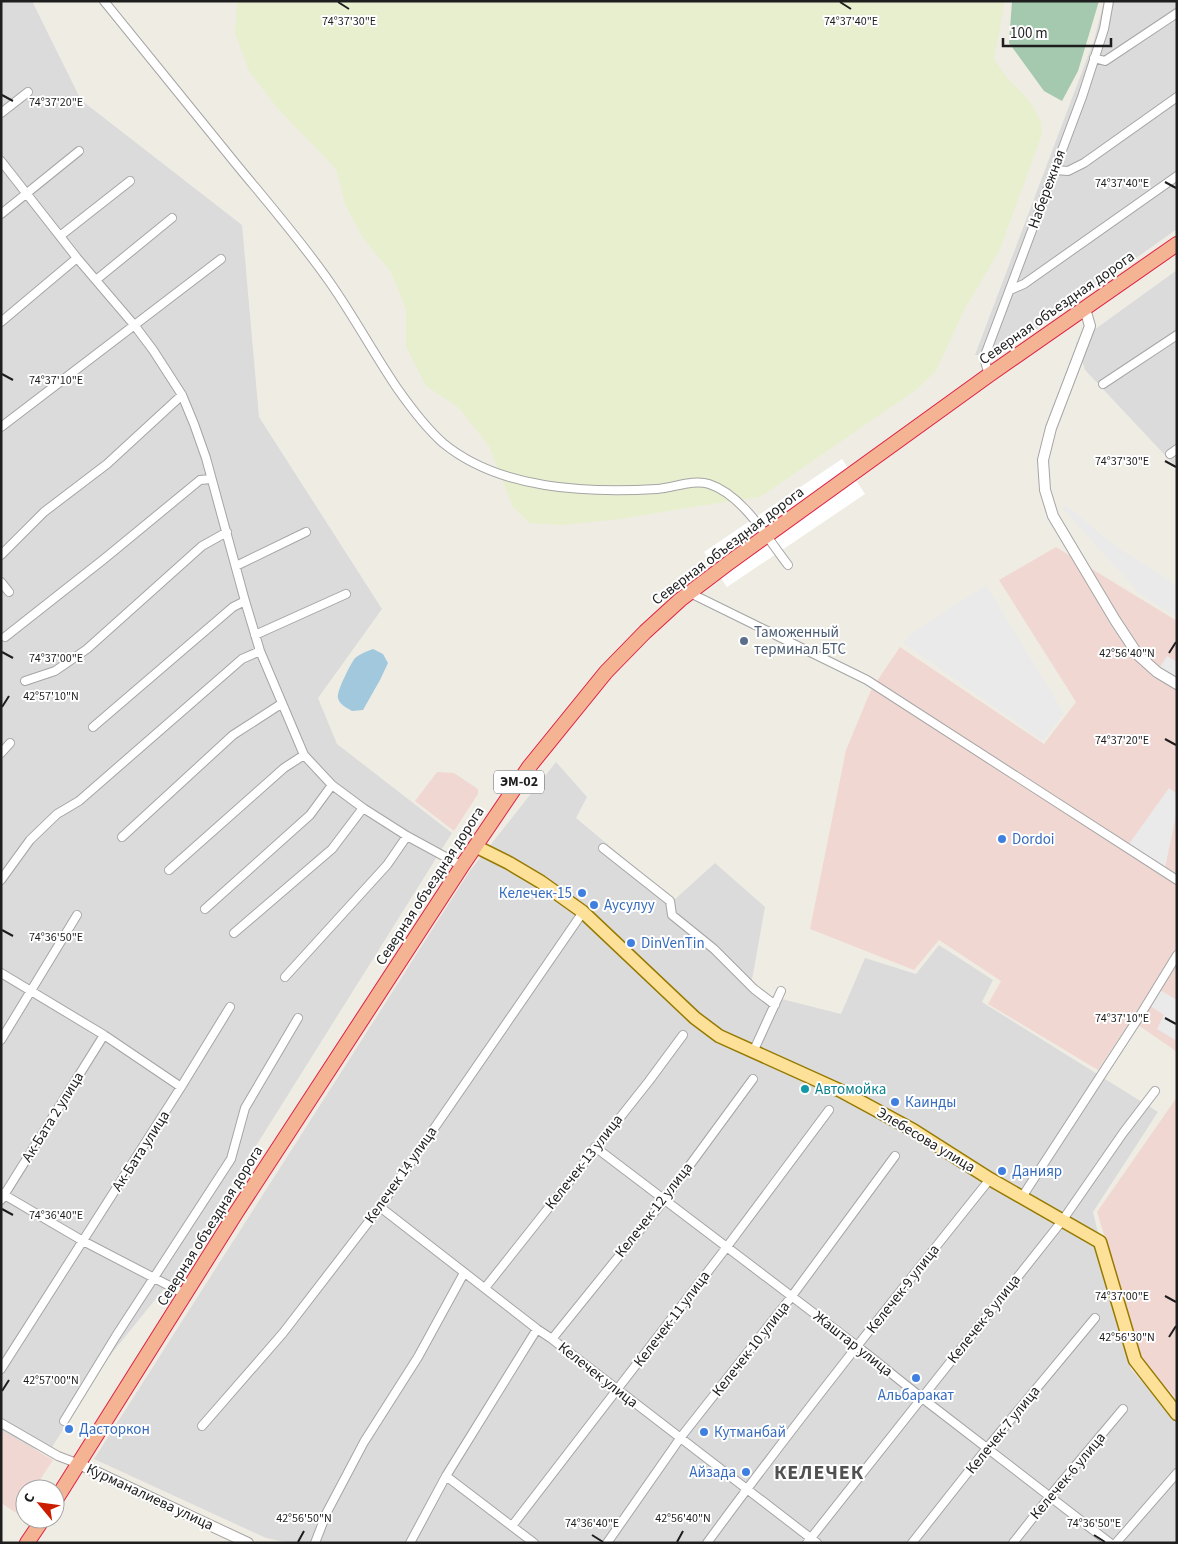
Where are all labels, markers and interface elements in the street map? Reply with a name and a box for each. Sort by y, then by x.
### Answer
text: 74°37'30"E [322,13,376,30]
text: 74°37'40"E [824,13,878,30]
scale bar [1003,15,1110,47]
text: 100 m [1010,23,1048,44]
text: 74°37'20"E [29,94,83,111]
street label: Набережная [1023,147,1071,231]
text: 74°37'40"E [1095,175,1149,192]
street label: Северная объездная дорога [975,246,1139,370]
text: 74°37'10"E [29,372,83,389]
text: 74°37'30"E [1095,453,1149,470]
street label: Северная объездная дорога [648,482,808,610]
place label: Таможенный терминал БТС [754,622,846,660]
marker: Таможенный терминал БТС [738,635,750,647]
text: 42°56'40"N [1099,645,1155,662]
text: 74°37'00"E [29,650,83,667]
text: 42°57'10"N [23,688,79,705]
text: 74°37'20"E [1095,732,1149,749]
road number: ЭМ-02 [494,770,544,794]
street label: Северная объездная дорога [371,802,489,970]
place label: Dordoi [1012,829,1055,850]
marker: Dordoi [996,833,1008,845]
place label: Келечек-15 [499,883,572,904]
marker: Келечек-15 [576,887,588,899]
place label: Аусулуу [604,895,655,916]
marker: Аусулуу [588,899,600,911]
text: 74°36'50"E [29,929,83,946]
place label: DinVenTin [641,933,705,954]
marker: DinVenTin [625,937,637,949]
text: 74°37'10"E [1095,1010,1149,1027]
street label: Ак-Бата 2 улица [17,1068,89,1166]
place label: Автомойка [815,1079,886,1100]
marker: Автомойка [799,1083,811,1095]
place label: Каинды [905,1092,956,1113]
marker: Каинды [889,1096,901,1108]
street label: Элебесова улица [873,1102,979,1178]
street label: Ак-Бата улица [107,1107,175,1195]
street label: Келечек-13 улица [540,1110,628,1214]
street label: Келечек 14 улица [360,1122,442,1228]
street label: Северная объездная дорога [152,1142,268,1310]
street label: Келечек-12 улица [610,1158,698,1262]
place label: Данияр [1012,1161,1062,1182]
marker: Данияр [996,1165,1008,1177]
text: 74°36'40"E [29,1207,83,1224]
street label: Келечек-9 улица [861,1240,945,1338]
street label: Келечек-11 улица [629,1267,715,1371]
street label: Келечек-8 улица [942,1270,1026,1368]
text: 74°37'00"E [1095,1288,1149,1305]
street label: Келечек-10 улица [707,1297,795,1401]
street label: Жаштар улица [809,1306,897,1382]
text: 42°56'30"N [1099,1329,1155,1346]
street label: Келечек улица [554,1337,642,1413]
text: 42°57'00"N [23,1372,79,1389]
marker: Альбаракат [910,1372,922,1384]
street label: Келечек-7 улица [961,1381,1045,1479]
place label: Альбаракат [878,1385,954,1406]
place label: Дасторкон [79,1419,150,1440]
place label: Кутманбай [714,1422,786,1443]
marker: Дасторкон [63,1423,75,1435]
marker: Кутманбай [698,1426,710,1438]
street label: Келечек-6 улица [1025,1428,1111,1524]
street label: Курманалиева улица [83,1458,217,1536]
district label: КЕЛЕЧЕК [774,1459,864,1487]
place label: Айзада [689,1462,736,1483]
marker: Айзада [740,1466,752,1478]
north arrow [15,1479,65,1529]
text: С [19,1490,40,1507]
text: 42°56'50"N [276,1510,332,1527]
text: 42°56'40"N [655,1510,711,1527]
text: 74°36'40"E [565,1515,619,1532]
text: 74°36'50"E [1067,1515,1121,1532]

